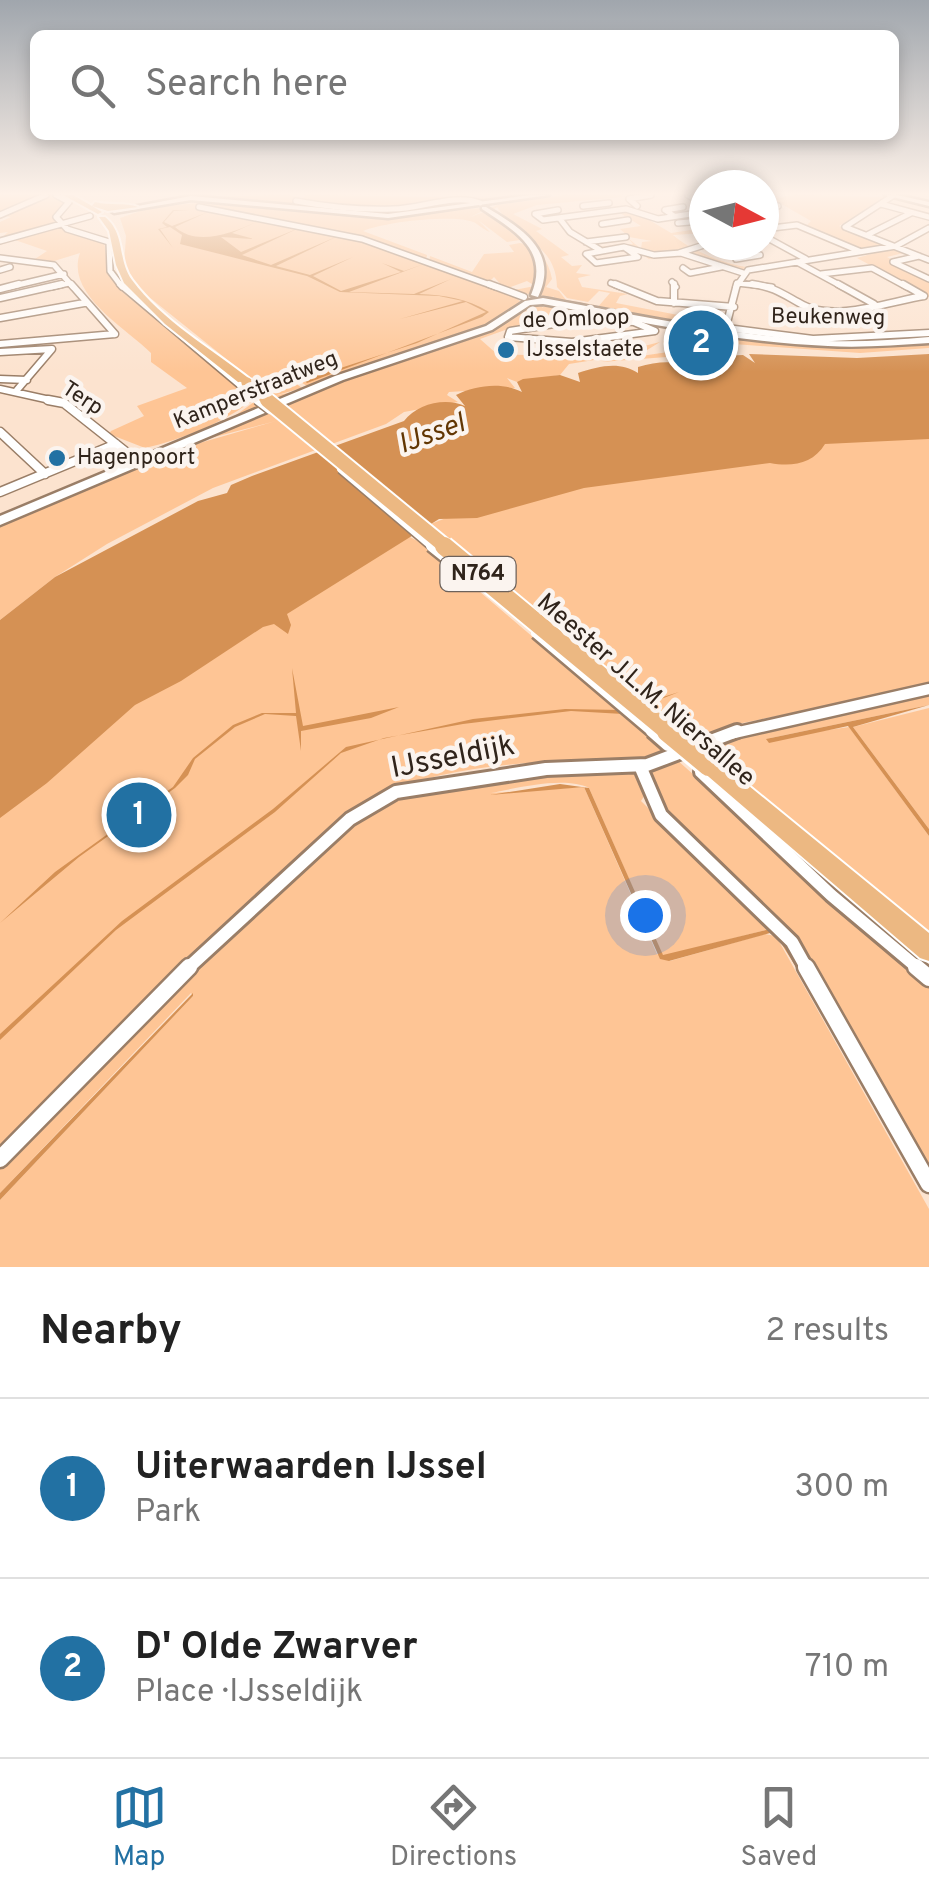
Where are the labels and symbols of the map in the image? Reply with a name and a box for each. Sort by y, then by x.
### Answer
north arrow [689,170,779,260]
street label: Beukenweg [771,304,885,332]
street label: de Omloop [522,305,630,335]
pin: 2 [668,306,734,380]
place label: IJsselstaete [526,337,644,364]
marker: IJsselstaete [495,339,517,361]
street label: Kamperstraatweg [170,346,342,436]
street label: Terp [56,376,108,422]
water label: IJssel [394,406,472,464]
place label: Hagenpoort [77,445,195,472]
marker: Hagenpoort [46,447,68,469]
road number: N764 [440,557,516,591]
street label: Meester J.L.M. Niersallee [529,587,761,795]
street label: IJsseldijk [388,728,518,788]
pin: 1 [106,778,172,852]
your location [620,890,671,941]

